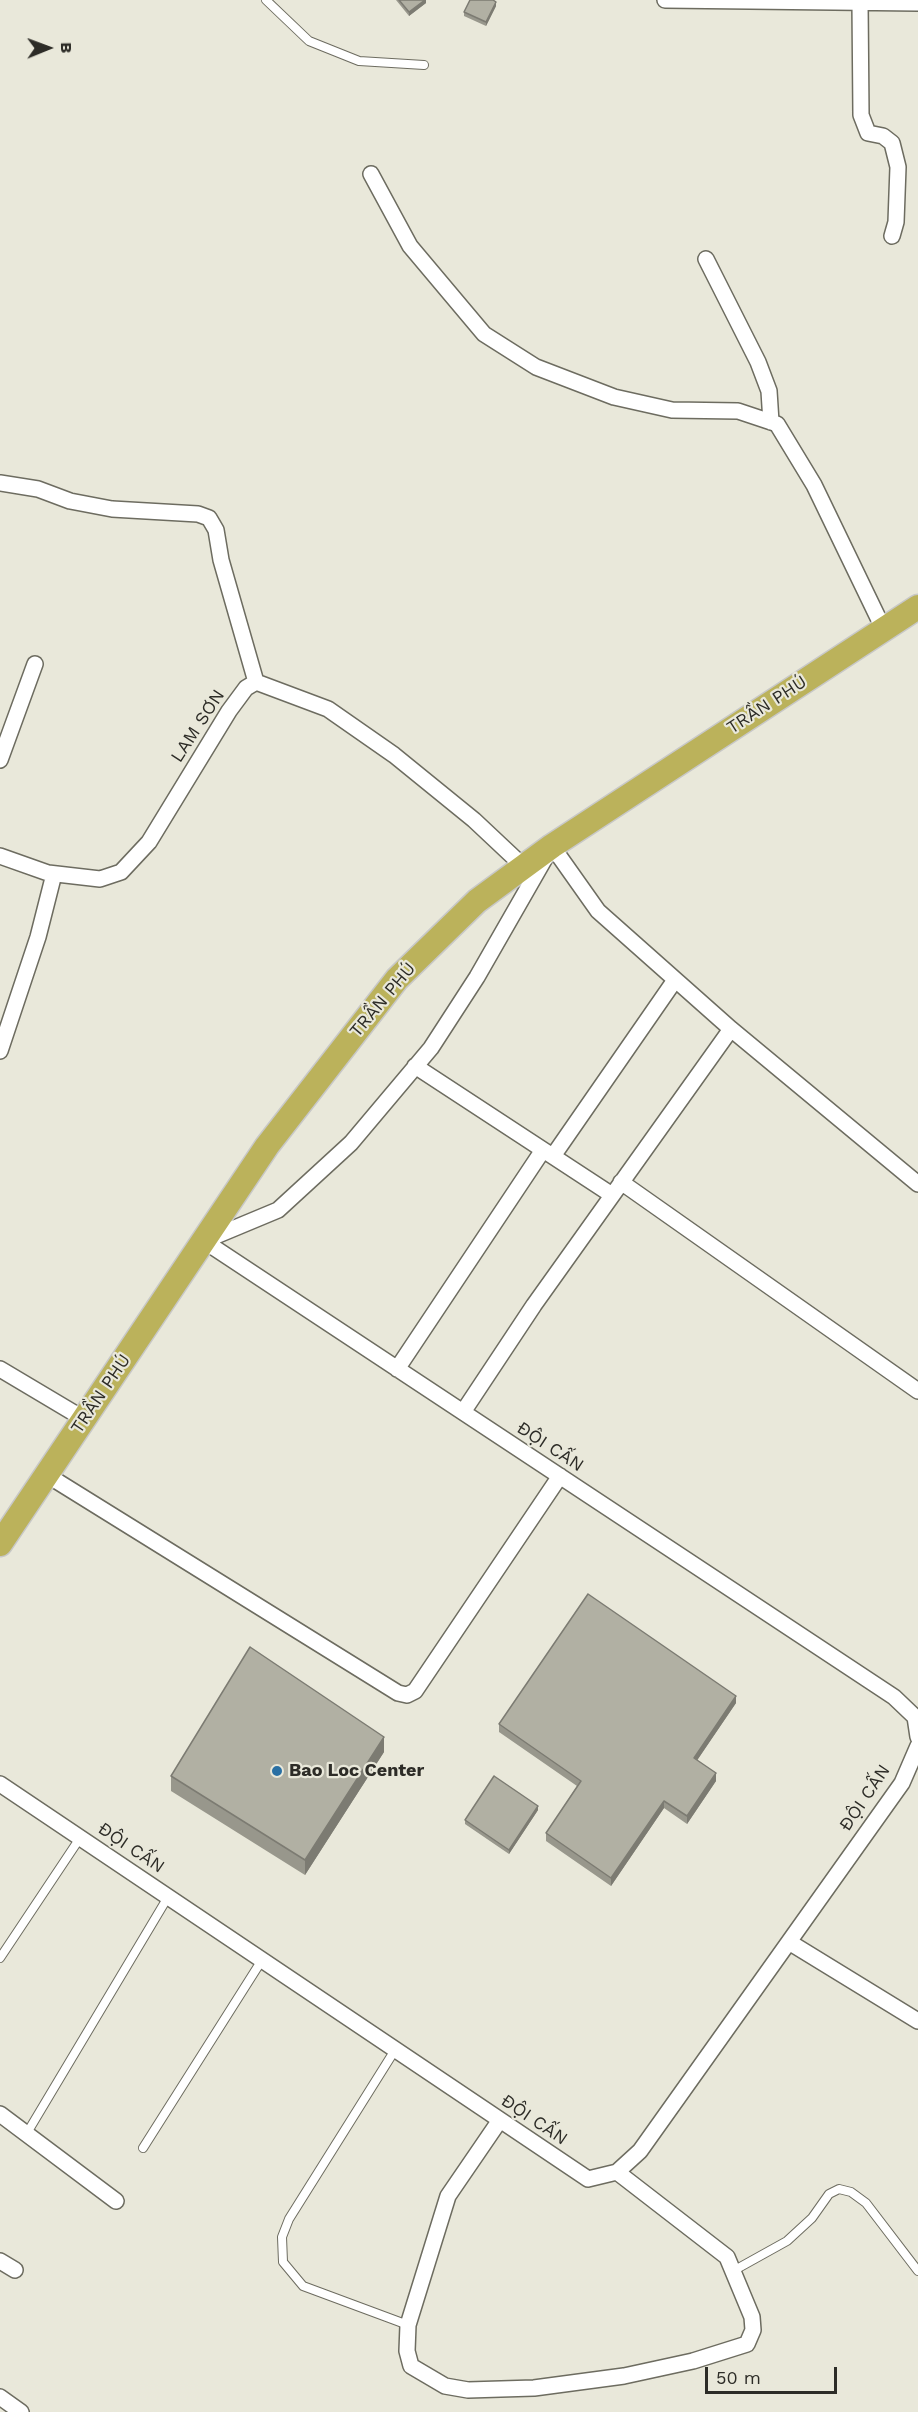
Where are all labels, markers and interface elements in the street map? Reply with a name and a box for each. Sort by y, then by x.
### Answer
north arrow [18,18,78,78]
text: B [57,42,76,53]
street label: TRẦN PHÚ [723,671,811,739]
street label: LAM SƠN [167,686,229,766]
street label: TRẦN PHÚ [345,958,421,1042]
street label: TRẦN PHÚ [67,1350,135,1438]
street label: ĐỘI CẤN [512,1417,588,1477]
place label: Bao Loc Center [289,1760,424,1782]
street label: ĐỘI CẤN [835,1761,895,1835]
marker: Bao Loc Center [270,1764,284,1778]
street label: ĐỘI CẤN [94,1818,168,1878]
street label: ĐỘI CẤN [497,2090,571,2150]
scale bar [708,2355,840,2393]
text: 50 m [716,2367,761,2388]

